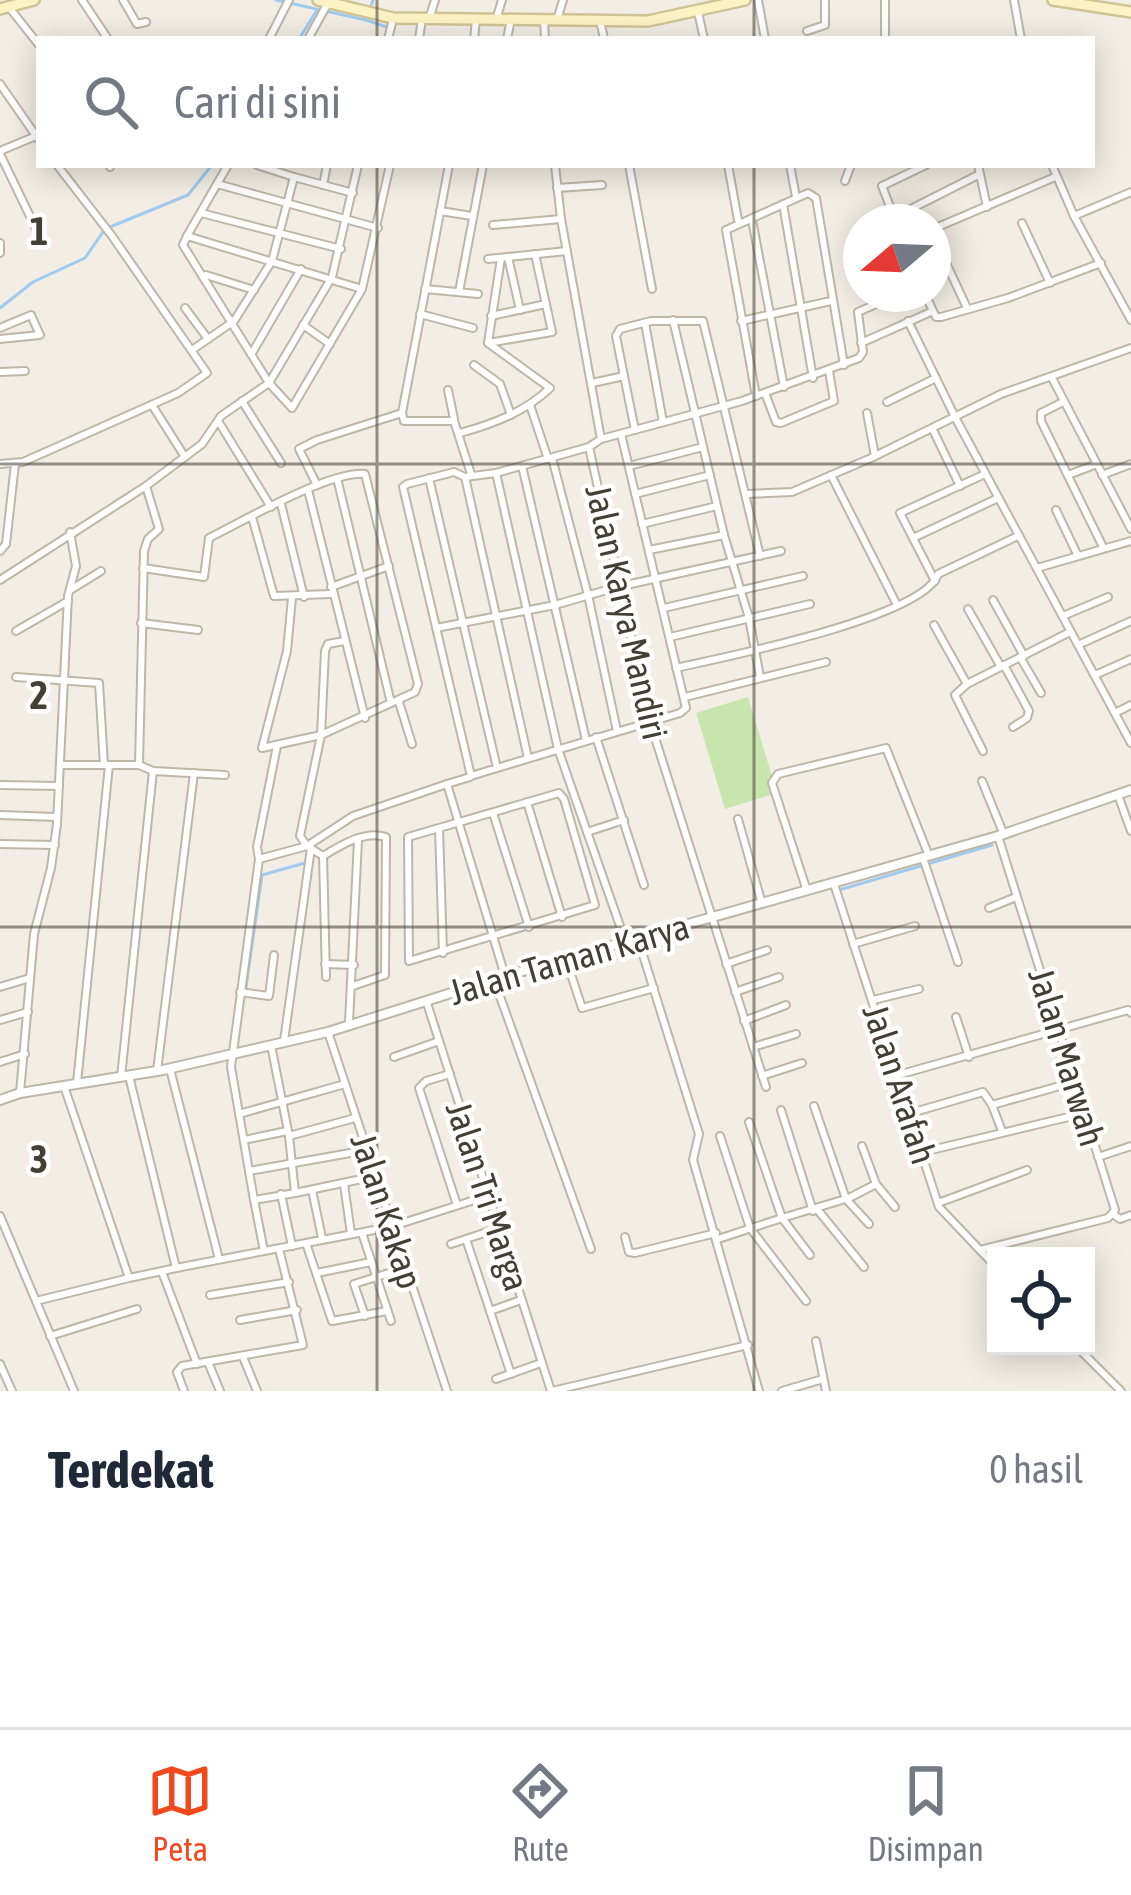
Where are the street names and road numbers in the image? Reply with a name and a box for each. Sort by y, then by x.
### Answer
street label: Jalan Karya Mandiri [577,481,677,743]
street label: Jalan Taman Karya [444,905,694,1013]
street label: Jalan Marwah [1020,963,1114,1151]
street label: Jalan Arafah [854,999,946,1169]
street label: Jalan Tri Marga [438,1096,538,1296]
street label: Jalan Kakap [342,1128,432,1294]

